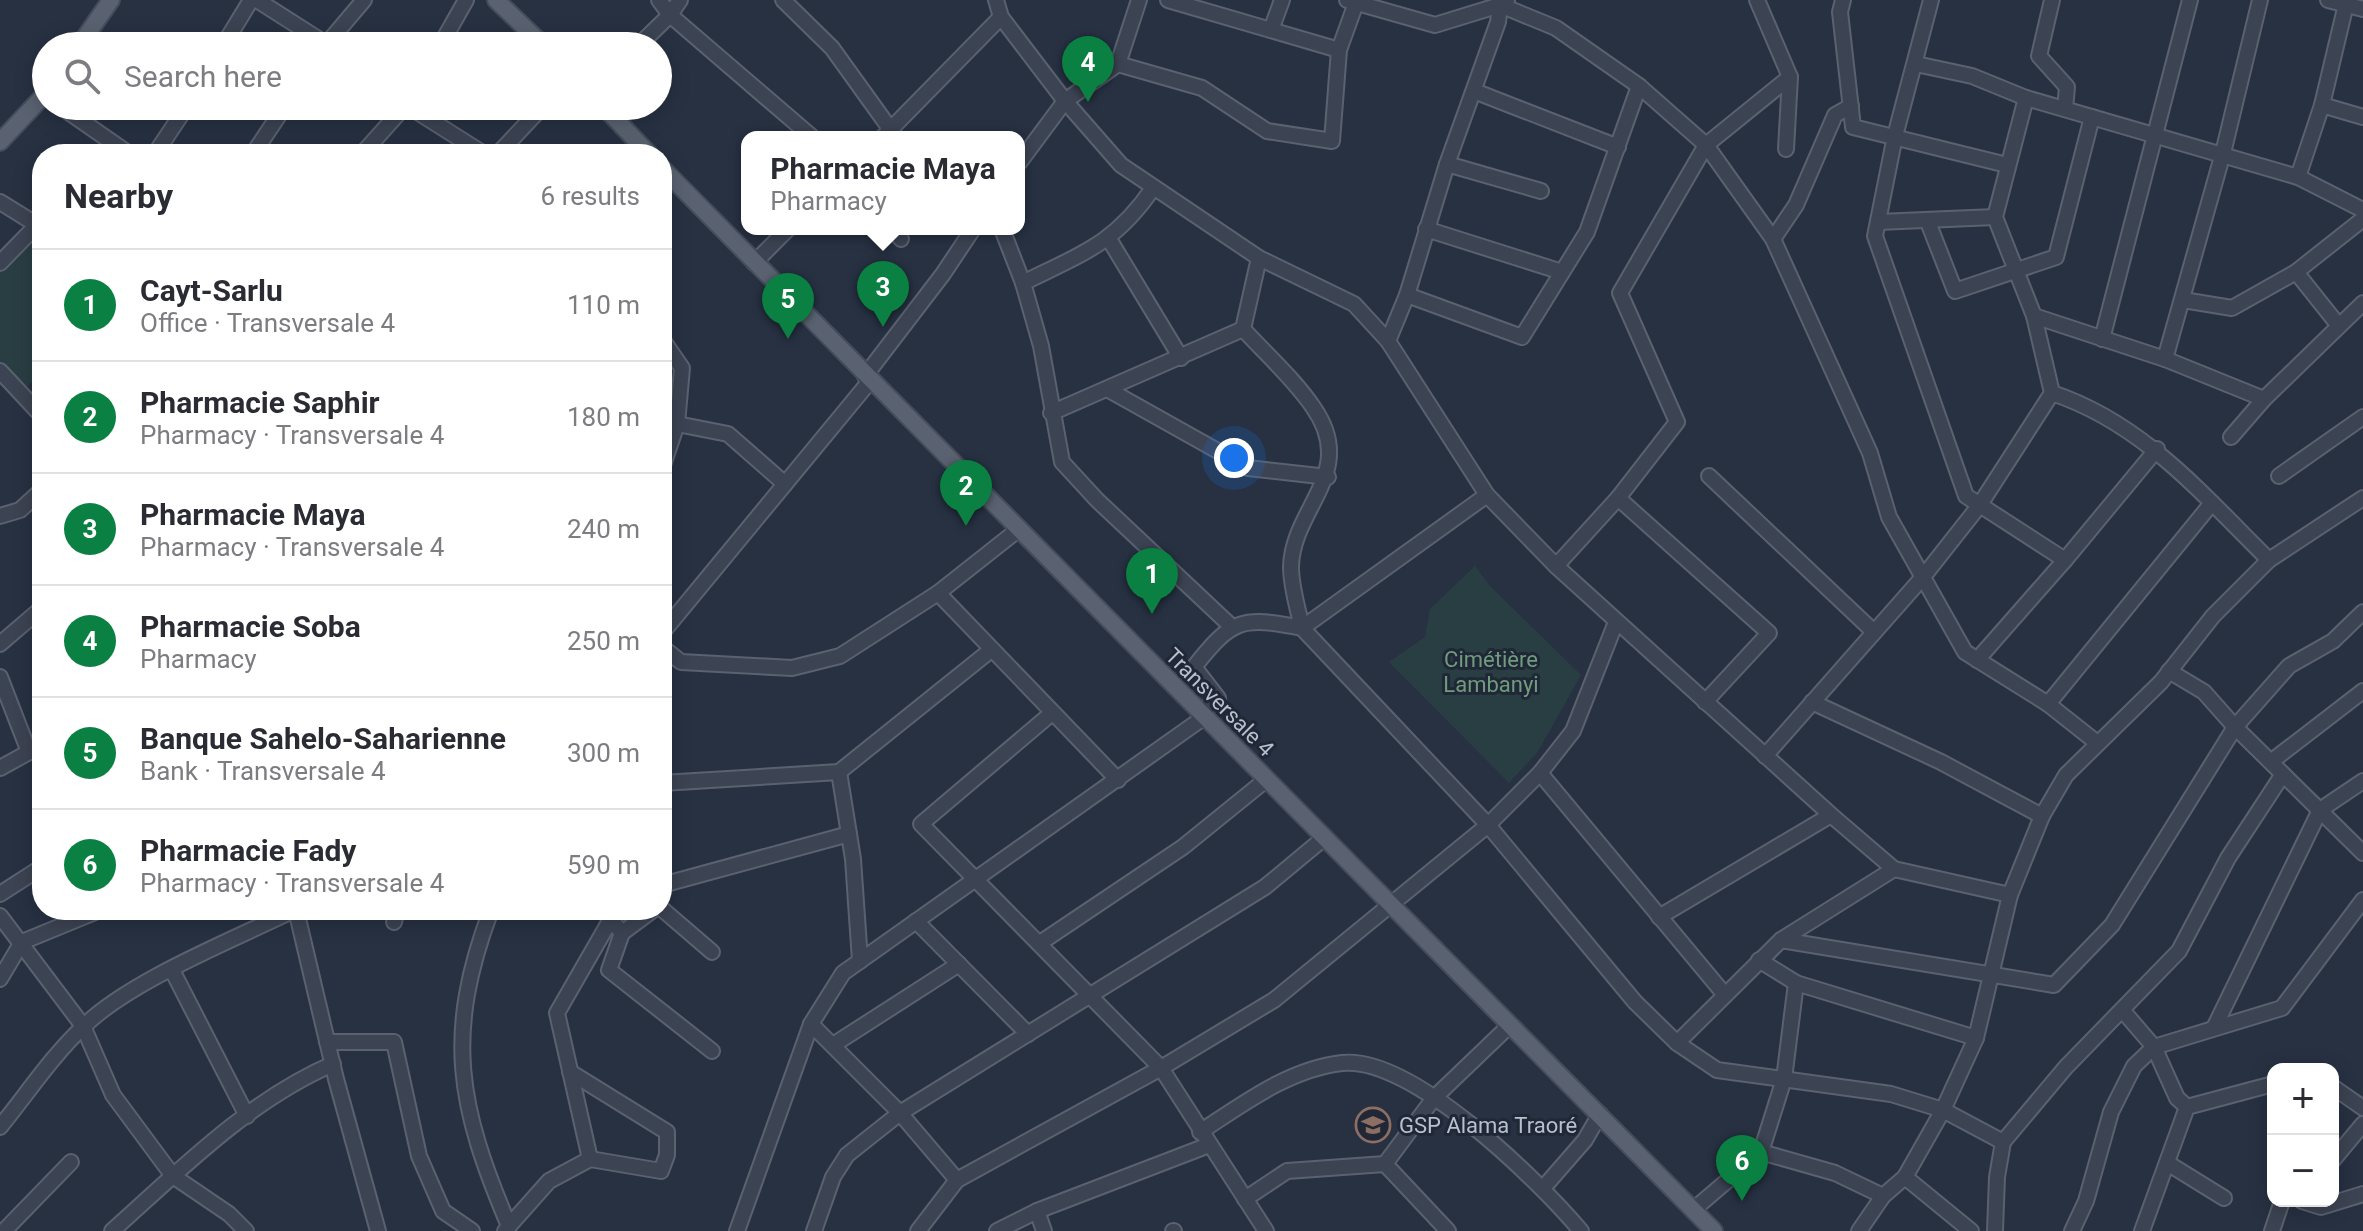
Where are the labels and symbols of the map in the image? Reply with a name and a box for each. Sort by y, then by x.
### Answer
pin: 4 [1062,36,1114,102]
pin: 3 [857,261,909,327]
pin: 5 [762,273,814,339]
your location [1214,438,1254,478]
pin: 2 [940,460,992,526]
pin: 1 [1126,548,1178,614]
street label: Transversale 4 [1160,643,1279,762]
park label: Cimétière Lambanyi [1443,647,1539,697]
school or university icon: GSP Alama Traoré [1354,1106,1392,1144]
place label: GSP Alama Traoré [1399,1113,1577,1138]
pin: 6 [1716,1135,1768,1201]

